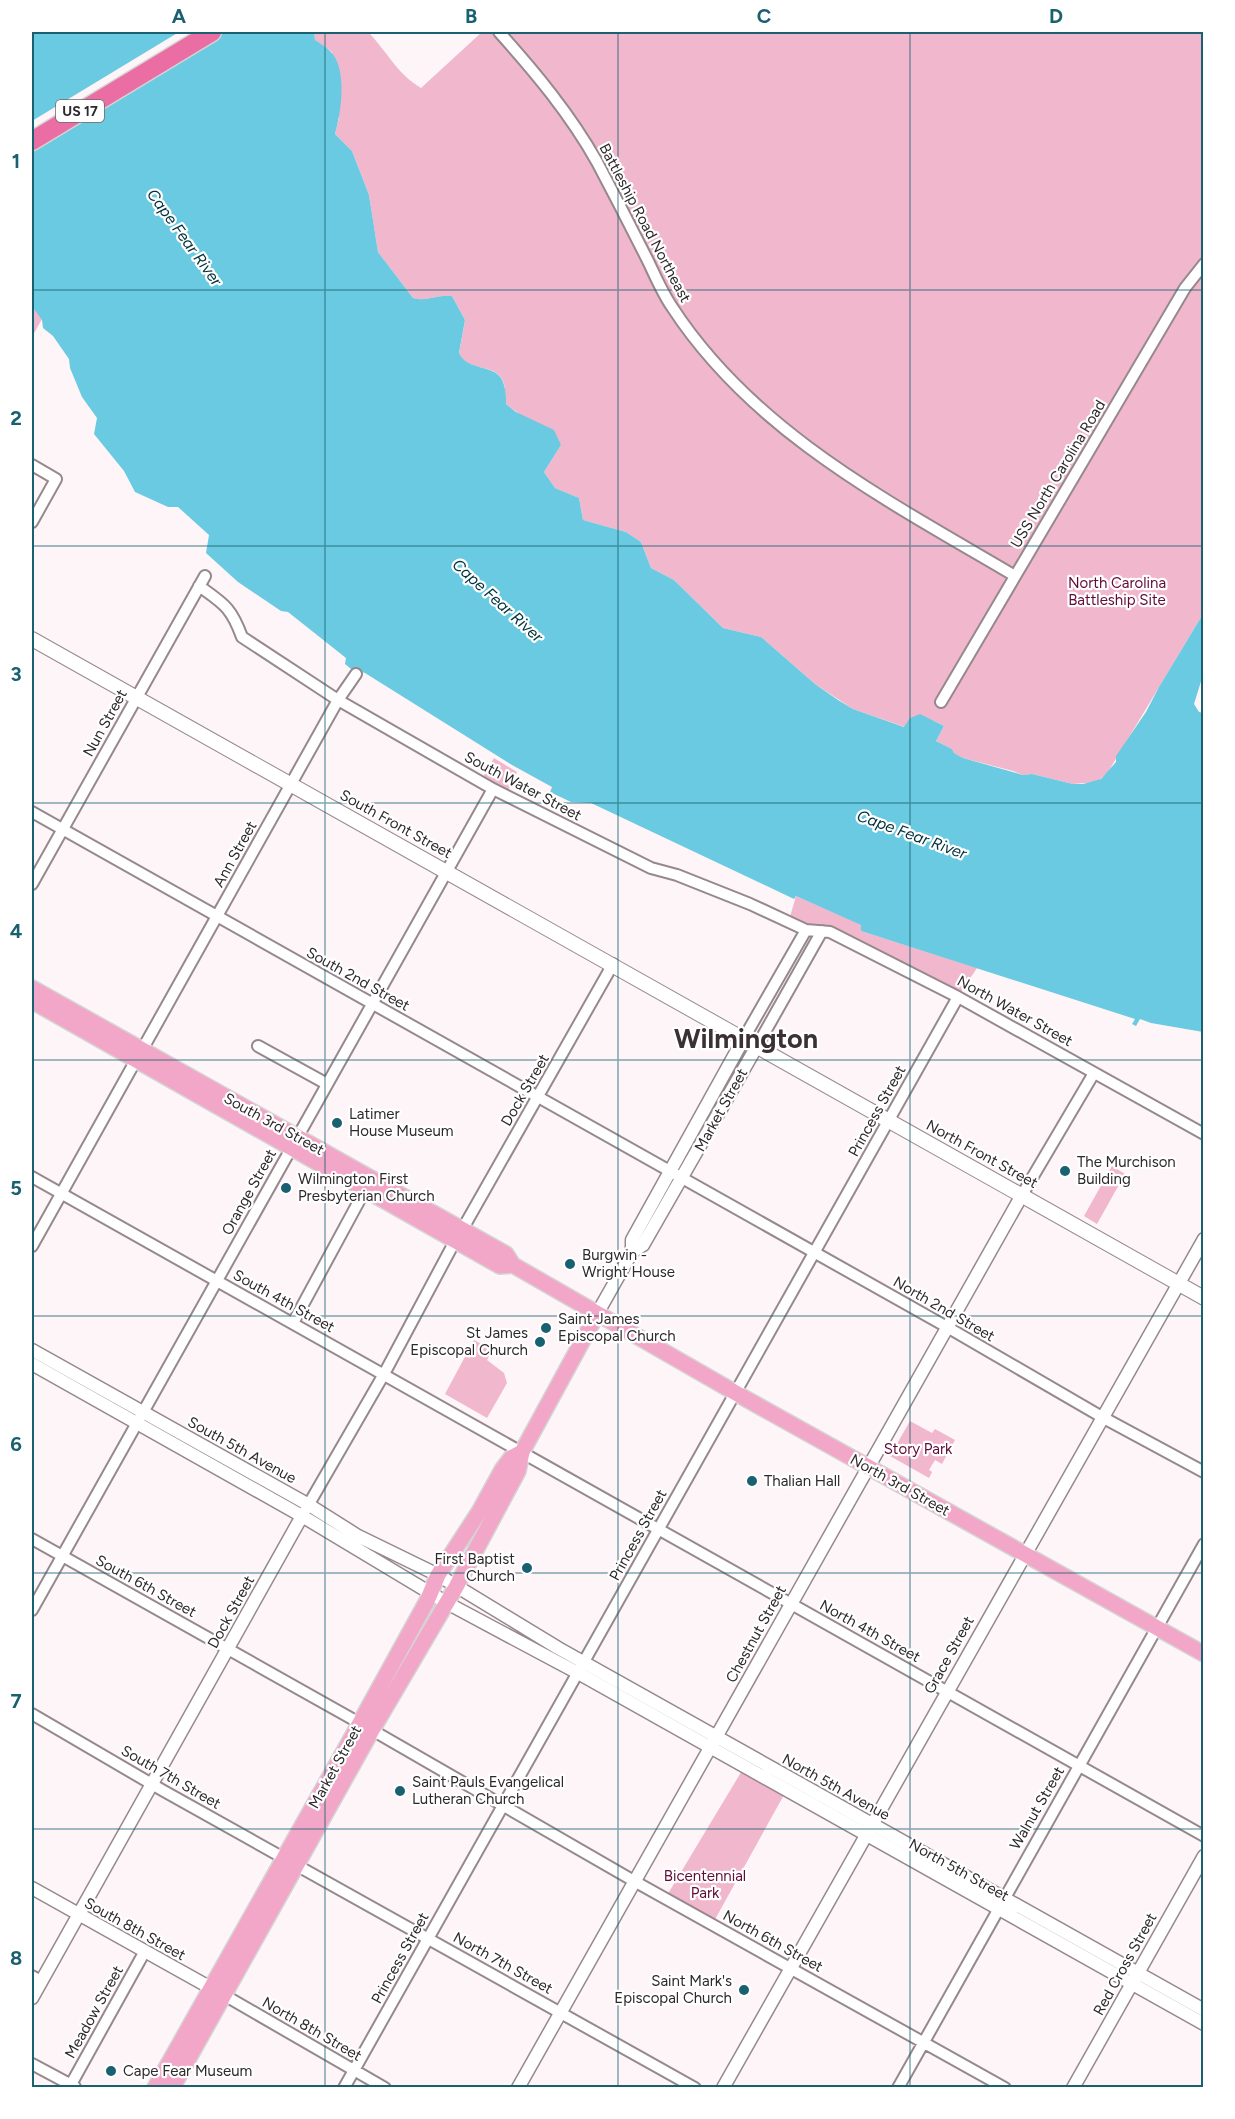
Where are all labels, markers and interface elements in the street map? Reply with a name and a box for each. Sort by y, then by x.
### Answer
text: A [172,4,187,28]
text: B [465,4,477,28]
text: C [757,4,771,28]
text: D [1049,4,1063,28]
road number: US 17 [56,100,104,122]
street label: Battleship Road Northeast [595,141,695,306]
text: 1 [12,149,20,173]
water label: Cape Fear River [143,185,226,290]
street label: USS North Carolina Road [1007,397,1109,551]
text: 2 [10,406,22,430]
water label: Cape Fear River [448,555,547,646]
park label: North Carolina Battleship Site [1068,574,1166,609]
text: 3 [10,662,22,686]
street label: Nun Street [79,686,131,760]
street label: South Water Street [461,748,585,825]
street label: South Front Street [337,786,456,862]
water label: Cape Fear River [854,806,970,863]
street label: Ann Street [210,818,261,890]
text: 4 [10,919,23,943]
street label: South 2nd Street [303,943,413,1015]
street label: North Water Street [954,972,1076,1050]
district label: Wilmington [674,1022,818,1055]
street label: Dock Street [497,1051,553,1129]
street label: Princess Street [845,1062,910,1160]
street label: Market Street [691,1065,751,1155]
street label: South 3rd Street [221,1089,328,1159]
place label: Latimer House Museum [349,1105,454,1140]
marker: Latimer House Museum [330,1116,344,1130]
street label: North Front Street [923,1116,1041,1192]
street label: Orange Street [218,1146,280,1238]
place label: The Murchison Building [1077,1153,1176,1188]
marker: The Murchison Building [1058,1164,1072,1178]
place label: Wilmington First Presbyterian Church [298,1170,435,1205]
text: 5 [10,1176,22,1200]
marker: Wilmington First Presbyterian Church [279,1181,293,1195]
place label: Burgwin - Wright House [582,1246,675,1281]
marker: Burgwin - Wright House [563,1257,577,1271]
street label: South 4th Street [230,1266,338,1336]
street label: North 2nd Street [890,1273,998,1346]
place label: Saint James Episcopal Church [558,1310,676,1345]
marker: Saint James Episcopal Church [539,1321,553,1335]
place label: St James Episcopal Church [410,1324,528,1359]
marker: St James Episcopal Church [533,1335,547,1349]
street label: South 5th Avenue [185,1413,299,1487]
text: 6 [10,1432,22,1456]
park label: Story Park [884,1440,953,1458]
street label: North 3rd Street [847,1450,953,1520]
place label: Thalian Hall [764,1472,840,1490]
marker: Thalian Hall [745,1474,759,1488]
street label: Princess Street [606,1486,671,1584]
place label: First Baptist Church [434,1550,515,1585]
street label: South 6th Street [93,1551,200,1621]
marker: First Baptist Church [520,1561,534,1575]
street label: Dock Street [204,1572,258,1651]
street label: Chestnut Street [722,1582,790,1686]
street label: North 4th Street [817,1596,924,1666]
street label: Grace Street [920,1613,978,1697]
text: 7 [10,1689,22,1713]
street label: Market Street [305,1722,365,1812]
street label: South 7th Street [118,1741,224,1813]
street label: North 5th Avenue [779,1750,893,1824]
street label: Walnut Street [1006,1763,1068,1853]
place label: Saint Pauls Evangelical Lutheran Church [412,1773,564,1808]
marker: Saint Pauls Evangelical Lutheran Church [393,1784,407,1798]
street label: North 5th Street [906,1835,1012,1905]
park label: Bicentennial Park [664,1867,746,1902]
street label: South 8th Street [81,1894,189,1964]
street label: North 6th Street [720,1906,826,1976]
street label: Princess Street [368,1909,433,2007]
street label: Red Cross Street [1089,1909,1161,2018]
street label: North 7th Street [450,1928,556,1998]
text: 8 [10,1946,22,1970]
street label: Meadow Street [61,1962,127,2062]
place label: Saint Mark's Episcopal Church [614,1972,732,2007]
marker: Saint Mark's Episcopal Church [737,1983,751,1997]
street label: North 8th Street [259,1993,365,2065]
place label: Cape Fear Museum [123,2062,252,2080]
marker: Cape Fear Museum [104,2064,118,2078]

